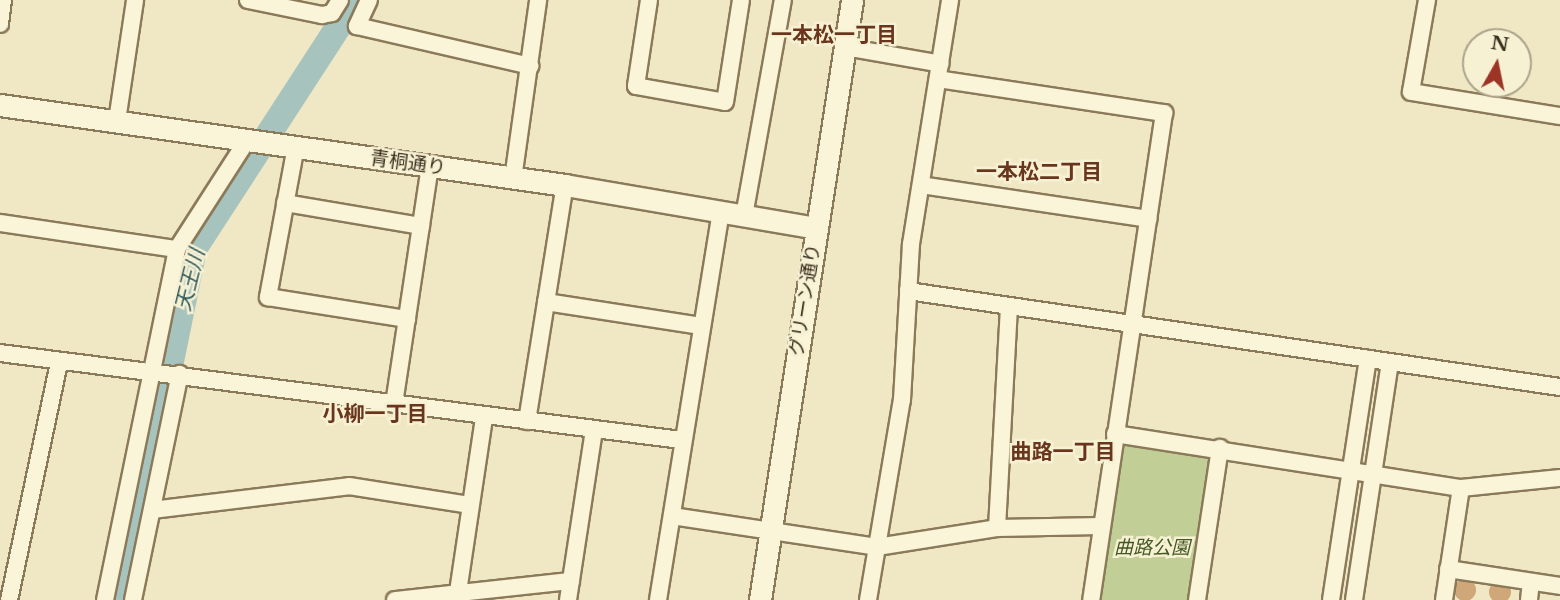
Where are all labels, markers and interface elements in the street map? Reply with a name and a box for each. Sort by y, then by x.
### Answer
district label: 一本松一丁目 [771,22,897,48]
north arrow [1462,28,1532,98]
text: N [1489,31,1511,56]
street label: 青桐通り [369,146,447,180]
district label: 一本松二丁目 [976,159,1102,185]
street label: グリーン通り [785,242,825,358]
water label: 天王川 [170,246,210,314]
district label: 小柳一丁目 [323,401,427,427]
district label: 曲路一丁目 [1011,439,1115,465]
park label: 曲路公園 [1114,537,1190,559]

